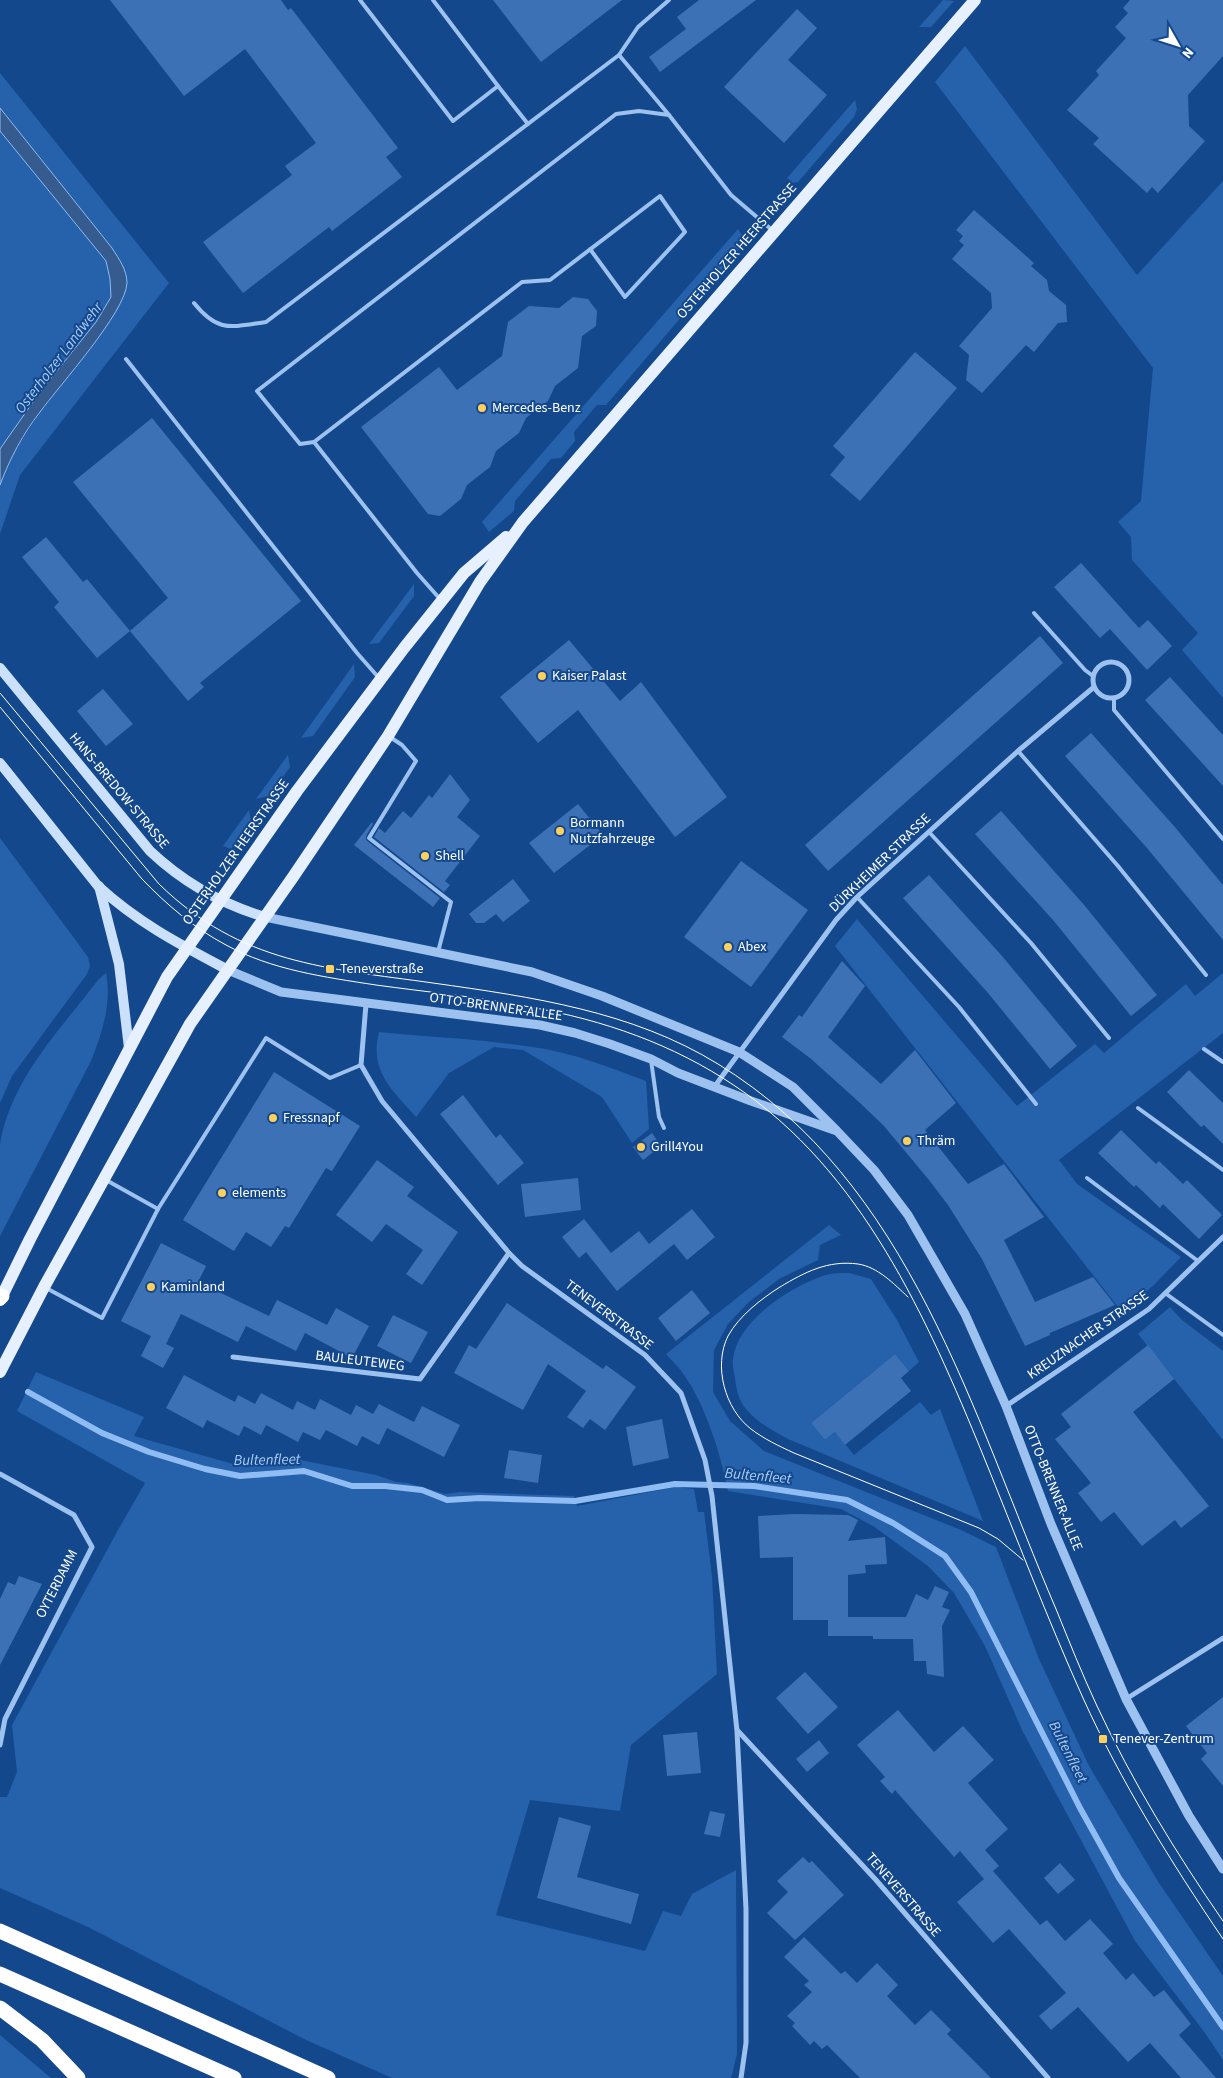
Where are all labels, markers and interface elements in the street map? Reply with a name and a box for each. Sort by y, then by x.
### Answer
north arrow [1153,20,1203,70]
text: N [1177,43,1198,62]
street label: OSTERHOLZER HEERSTRASSE [672,179,802,323]
water label: Osterholzer Landwehr [10,297,108,418]
place label: Mercedes-Benz [492,398,581,418]
marker: Mercedes-Benz [476,402,488,414]
place label: Kaiser Palast [552,666,627,686]
marker: Kaiser Palast [536,670,548,682]
street label: HANS-BREDOW-STRASSE [64,728,174,854]
street label: OSTERHOLZER HEERSTRASSE [178,775,294,929]
street label: DÜRKHEIMER STRASSE [825,809,935,917]
place label: Bormann Nutzfahrzeuge [570,813,655,849]
marker: Bormann Nutzfahrzeuge [554,825,566,837]
place label: Shell [435,846,465,866]
marker: Shell [419,850,431,862]
place label: Abex [738,937,767,957]
marker: Abex [722,941,734,953]
place label: Teneverstraße [340,959,423,979]
marker: Teneverstraße [324,963,336,975]
street label: OTTO-BRENNER-ALLEE [428,988,564,1026]
place label: Fressnapf [283,1108,340,1128]
marker: Fressnapf [267,1112,279,1124]
place label: Thräm [917,1131,955,1151]
marker: Thräm [901,1135,913,1147]
place label: Grill4You [651,1137,703,1157]
marker: Grill4You [635,1141,647,1153]
place label: elements [232,1183,286,1203]
marker: elements [216,1187,228,1199]
street label: TENEVERSTRASSE [561,1275,657,1355]
place label: Kaminland [161,1277,225,1297]
marker: Kaminland [145,1281,157,1293]
street label: KREUZNACHER STRASSE [1023,1285,1153,1385]
street label: BAULEUTEWEG [314,1346,406,1376]
street label: OTTO-BRENNER-ALLEE [1019,1422,1087,1554]
water label: Bultenfleet [233,1449,302,1471]
water label: Bultenfleet [724,1463,793,1489]
street label: OYTERDAMM [31,1546,83,1622]
water label: Bultenfleet [1043,1717,1093,1788]
place label: Tenever-Zentrum [1113,1729,1214,1749]
marker: Tenever-Zentrum [1097,1733,1109,1745]
street label: TENEVERSTRASSE [861,1848,945,1942]

